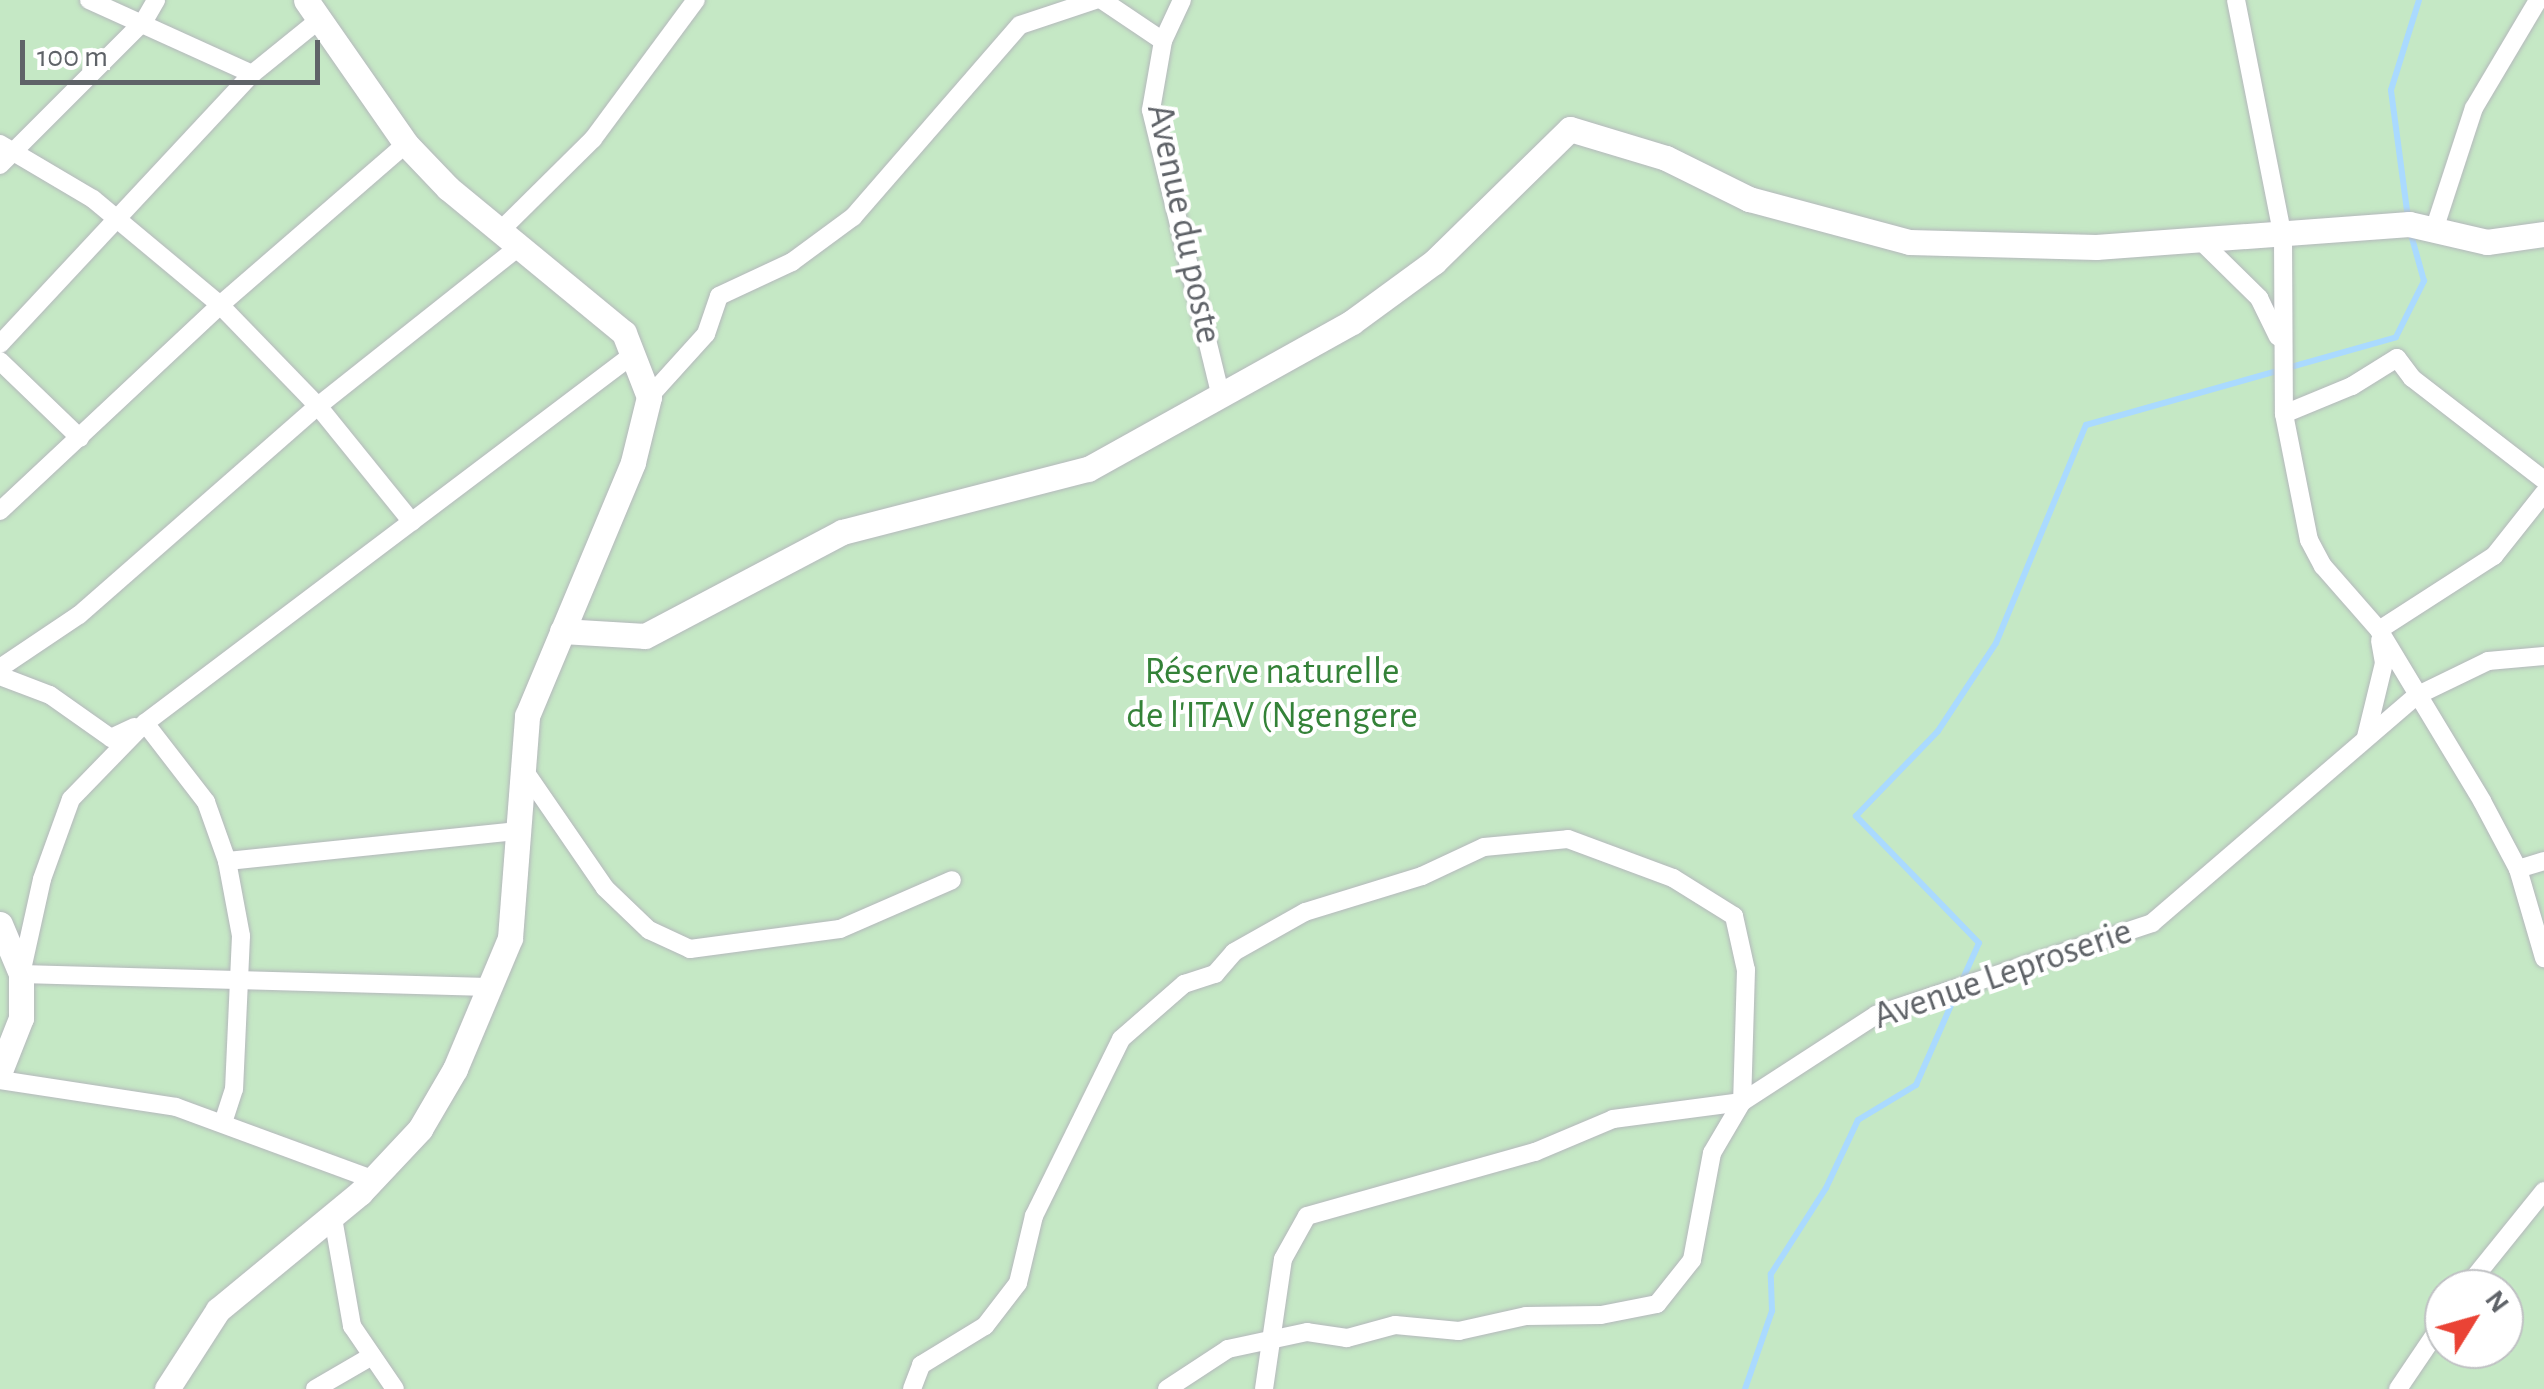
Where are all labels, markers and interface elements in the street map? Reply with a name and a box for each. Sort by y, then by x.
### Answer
scale bar [25,20,325,82]
text: 100 m [37,42,108,72]
street label: Avenue du poste [1135,100,1231,348]
park label: Réserve naturelle de l'ITAV (Ngengere [1126,650,1418,739]
street label: Avenue Leproserie [1868,909,2138,1041]
north arrow [2424,1269,2524,1369]
text: N [2479,1286,2513,1318]

